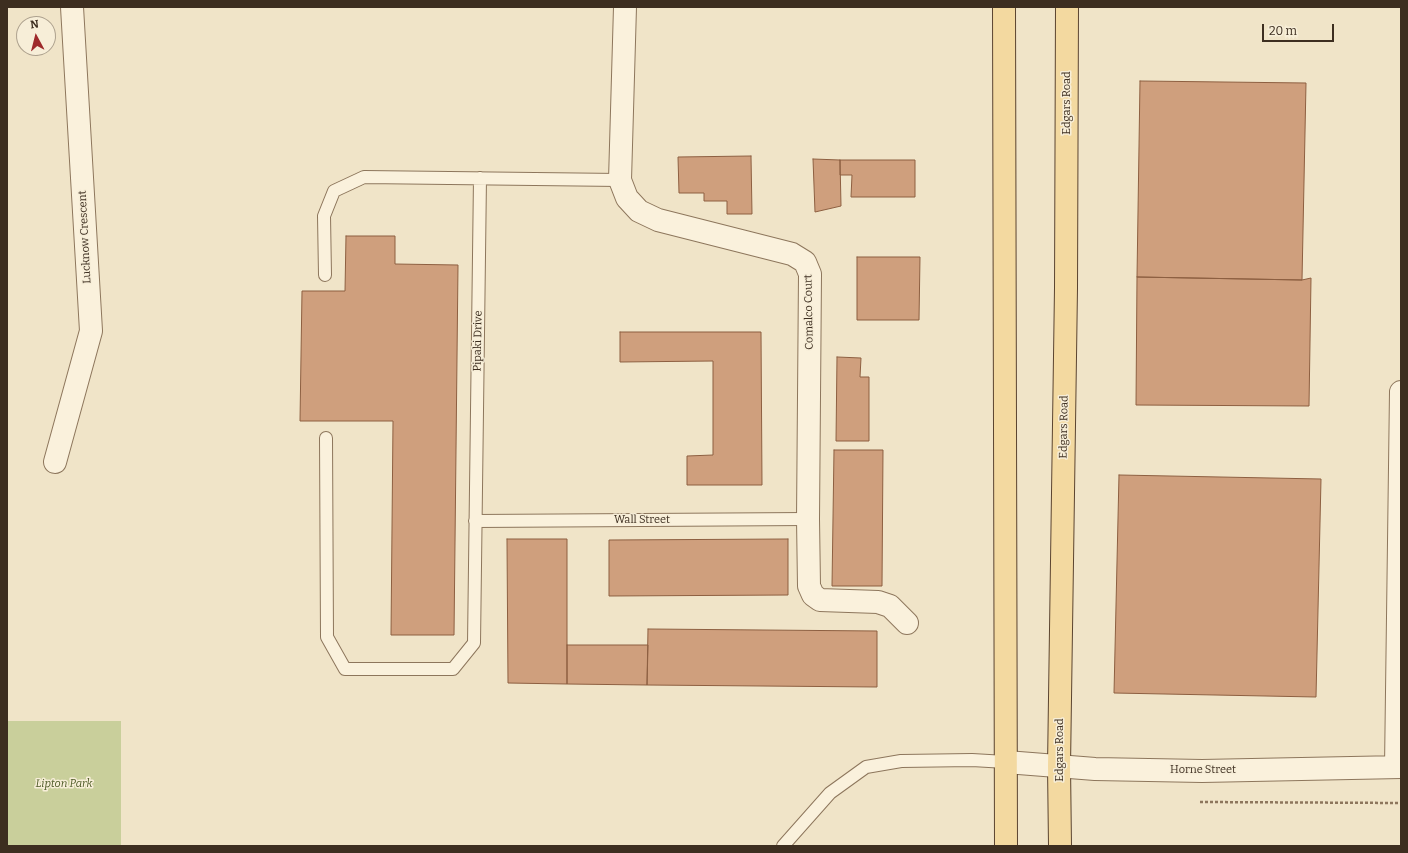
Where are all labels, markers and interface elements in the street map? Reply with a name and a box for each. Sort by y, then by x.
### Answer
north arrow [16,16,56,56]
scale bar [1264,16,1336,42]
text: N [30,18,40,32]
text: 20 m [1269,24,1297,38]
street label: Edgars Road [1060,71,1074,135]
street label: Lucknow Crescent [76,190,94,284]
street label: Comalco Court [802,274,816,350]
street label: Pipaki Drive [471,310,485,372]
street label: Edgars Road [1057,395,1071,459]
street label: Wall Street [614,513,670,527]
street label: Edgars Road [1053,718,1067,782]
street label: Horne Street [1170,763,1236,777]
park label: Lipton Park [36,777,92,791]

